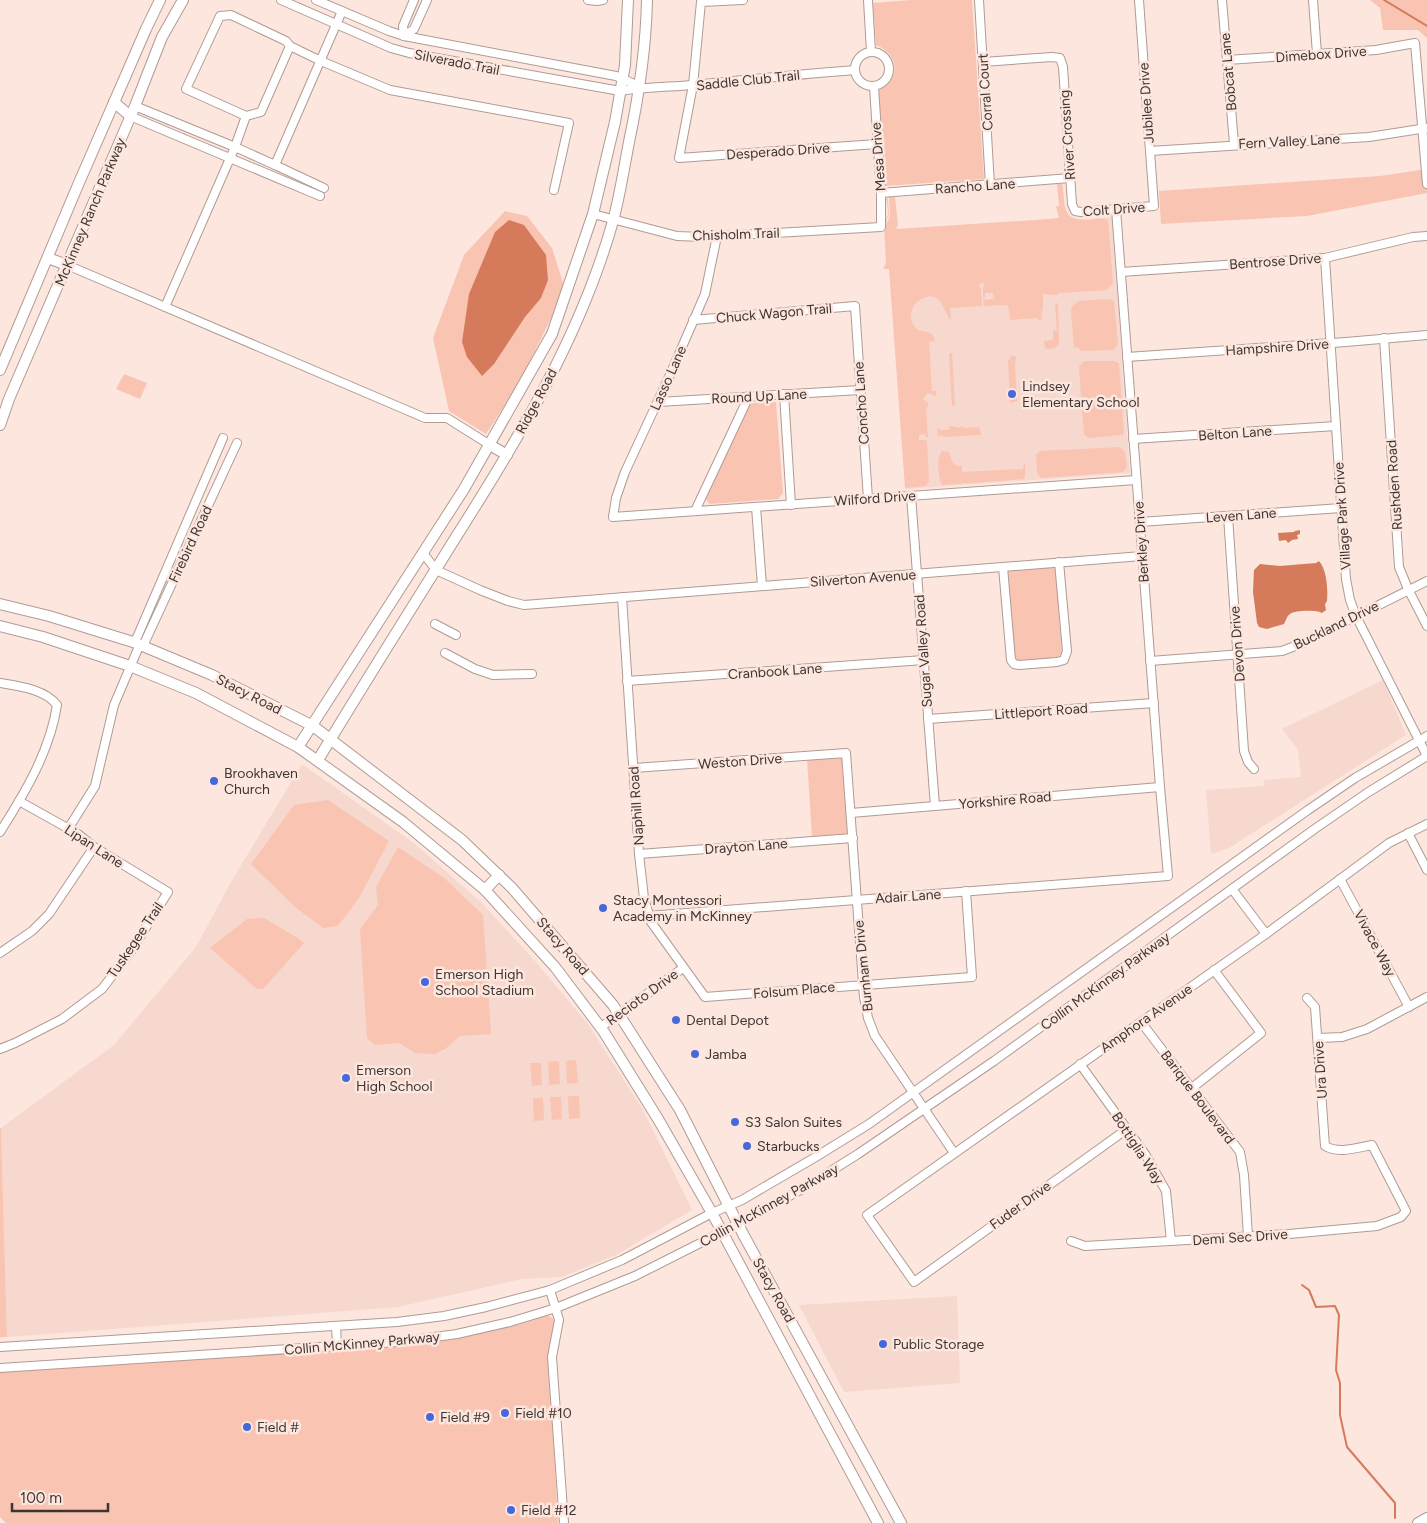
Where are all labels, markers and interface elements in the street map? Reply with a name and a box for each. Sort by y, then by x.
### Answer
street label: Bobcat Lane [1217,32,1240,112]
street label: Dimebox Drive [1275,43,1367,66]
street label: Silverado Trail [413,46,501,79]
street label: Corral Court [974,53,997,131]
street label: Jubilee Drive [1135,62,1158,144]
street label: Saddle Club Trail [695,67,801,94]
street label: River Crossing [1056,89,1079,181]
street label: Mesa Drive [868,122,889,192]
street label: Fern Valley Lane [1238,130,1341,153]
street label: McKinney Ranch Parkway [51,135,130,289]
street label: Desperado Drive [726,139,831,164]
street label: Rancho Lane [934,175,1016,198]
street label: Colt Drive [1082,199,1146,220]
street label: Chisholm Trail [692,224,780,245]
street label: Bentrose Drive [1228,250,1322,273]
street label: Chuck Wagon Trail [715,300,833,327]
street label: Hampshire Drive [1225,335,1330,360]
street label: Lasso Lane [647,343,690,413]
street label: Concho Lane [850,361,873,445]
street label: Ridge Road [512,366,561,437]
place label: Lindsey Elementary School [1022,378,1140,411]
street label: Round Up Lane [711,385,808,407]
marker: Lindsey Elementary School [1006,388,1018,400]
street label: Belton Lane [1198,422,1273,445]
street label: Rushden Road [1383,439,1406,531]
street label: Village Park Drive [1330,461,1355,570]
street label: Wilford Drive [834,487,917,510]
street label: Berkley Drive [1130,500,1153,583]
street label: Firebird Road [165,503,216,586]
street label: Leven Lane [1205,505,1277,526]
street label: Silverton Avenue [809,566,917,591]
street label: Sugar Valley Road [911,594,936,708]
street label: Buckland Drive [1291,597,1382,653]
street label: Devon Drive [1226,605,1249,682]
street label: Cranbook Lane [727,660,823,683]
street label: Stacy Road [213,671,284,718]
street label: Littleport Road [994,700,1088,723]
street label: Weston Drive [698,750,783,773]
place label: Brookhaven Church [224,765,298,798]
street label: Naphill Road [625,766,648,846]
marker: Brookhaven Church [208,775,220,787]
street label: Yorkshire Road [958,788,1052,813]
street label: Lipan Lane [61,821,127,872]
street label: Drayton Lane [704,835,789,858]
street label: Adair Lane [874,886,942,907]
place label: Stacy Montessori Academy in McKinney [613,892,752,925]
street label: Tuskegee Trail [104,899,167,981]
marker: Stacy Montessori Academy in McKinney [597,902,609,914]
street label: Vivace Way [1350,907,1400,980]
street label: Stacy Road [533,914,592,979]
street label: Burnham Drive [850,919,877,1012]
street label: Collin McKinney Parkway [1037,928,1174,1034]
street label: Recioto Drive [603,965,682,1029]
place label: Emerson High School Stadium [435,966,534,999]
marker: Emerson High School Stadium [419,976,431,988]
street label: Folsum Place [752,978,836,1003]
street label: Amphora Avenue [1097,980,1196,1056]
place label: Dental Depot [686,1012,769,1029]
marker: Dental Depot [670,1014,682,1026]
street label: Ura Drive [1310,1040,1331,1099]
place label: Jamba [705,1046,747,1063]
street label: Barique Boulevard [1157,1047,1238,1148]
marker: Jamba [689,1048,701,1060]
place label: Emerson High School [356,1062,433,1095]
marker: Emerson High School [340,1072,352,1084]
street label: Bottiglia Way [1108,1109,1168,1188]
place label: S3 Salon Suites [745,1114,842,1131]
marker: S3 Salon Suites [729,1116,741,1128]
place label: Starbucks [757,1138,820,1155]
marker: Starbucks [741,1140,753,1152]
street label: Collin McKinney Parkway [697,1160,842,1251]
street label: Fuder Drive [986,1177,1055,1233]
street label: Demi Sec Drive [1192,1226,1289,1249]
street label: Stacy Road [749,1255,798,1326]
street label: Collin McKinney Parkway [284,1328,441,1359]
place label: Public Storage [893,1336,984,1353]
marker: Public Storage [877,1338,889,1350]
place label: Field #10 [515,1405,572,1422]
marker: Field #10 [499,1407,511,1419]
place label: Field #9 [440,1409,490,1426]
marker: Field #9 [424,1411,436,1423]
place label: Field # [257,1419,299,1436]
marker: Field # [241,1421,253,1433]
scale bar [12,1480,109,1512]
text: 100 m [20,1489,62,1507]
place label: Field #12 [521,1502,577,1519]
marker: Field #12 [505,1504,517,1516]

